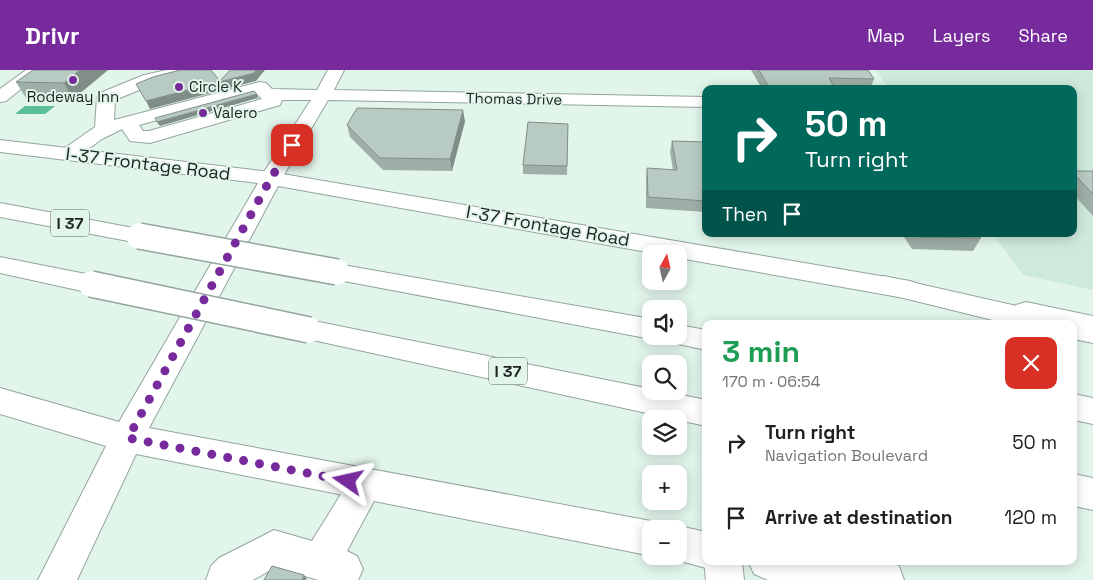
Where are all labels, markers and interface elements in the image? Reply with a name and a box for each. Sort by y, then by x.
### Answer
text: Drivr [25,20,80,51]
text: Map [867,24,905,47]
text: Layers [933,24,990,47]
text: Share [1018,24,1068,47]
marker: Rodeway Inn [67,74,79,86]
place label: Circle K [189,77,242,96]
marker: Circle K [173,81,185,93]
place label: Rodeway Inn [27,87,119,106]
street label: Thomas Drive [466,88,563,109]
text: 50 m [805,102,887,146]
place label: Valero [213,103,258,122]
icon: right [722,105,787,170]
marker: Valero [197,107,209,119]
pin [271,124,313,166]
icon: arrive [278,131,306,159]
street label: I-37 Frontage Road [64,142,232,185]
text: Turn right [805,145,908,173]
street label: I-37 Frontage Road [465,200,632,251]
icon: arrive [778,200,806,228]
text: Then [722,202,768,227]
road number: I 37 [51,210,89,237]
north arrow [642,245,688,290]
map controls [642,245,687,565]
button: sound [642,300,687,345]
text: 3 min [722,332,800,371]
button: close [1005,337,1057,389]
button: search [642,355,687,400]
road number: I 37 [489,358,527,384]
text: 170 m · 06:54 [722,371,821,392]
button: layers [642,410,687,455]
text: Turn right [765,420,855,445]
icon: right [722,429,750,457]
text: 50 m [1012,430,1057,455]
text: Navigation Boulevard [765,445,928,466]
position arrow [321,454,373,506]
button: + [642,465,687,510]
icon: arrive [722,504,750,532]
text: Arrive at destination [765,505,953,530]
text: 120 m [1004,505,1057,530]
button: − [642,520,687,565]

